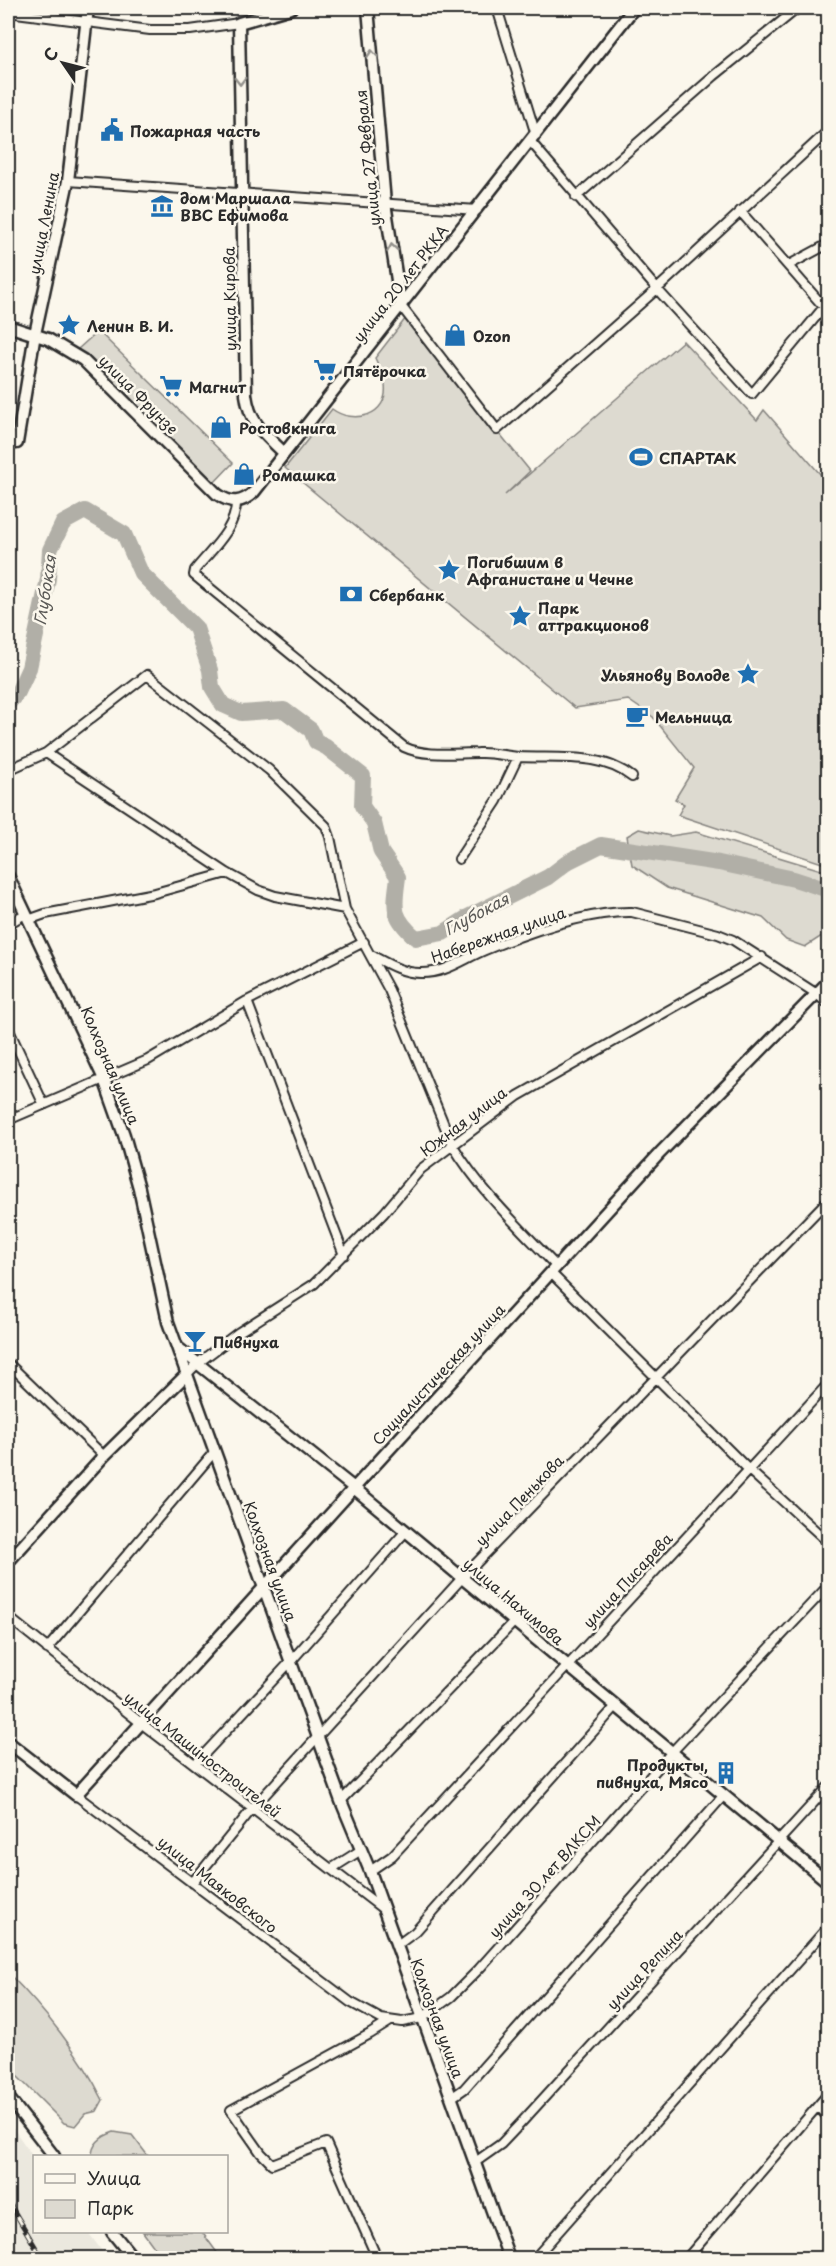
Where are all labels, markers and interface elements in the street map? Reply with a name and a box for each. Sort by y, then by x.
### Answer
north arrow [33,33,93,93]
text: С [37,42,63,66]
one-way arrow [365,49,378,58]
one-way arrow [234,77,246,86]
street label: улица 27 Февраля [348,89,386,227]
public building icon: Пожарная часть [99,117,125,143]
place label: Пожарная часть [130,119,260,142]
street label: улица Ленина [22,169,64,276]
place label: дом Маршала ВВС Ефимова [180,186,292,226]
museum icon: дом Маршала ВВС Ефимова [149,193,175,219]
street label: улица 20 лет РККА [347,219,453,347]
one-way arrow [386,243,399,253]
street label: улица Кирова [217,246,241,351]
place icon: Ленин В. И. [56,312,82,338]
place label: Ленин В. И. [87,314,174,337]
shop icon: Ozon [442,322,468,348]
place label: Ozon [473,324,511,347]
street label: улица Фрунзе [94,349,184,439]
supermarket icon: Пятёрочка [312,357,338,383]
place label: Пятёрочка [343,359,427,382]
supermarket icon: Магнит [158,373,184,399]
place label: Магнит [189,375,247,398]
shop icon: Ростовкнига [208,414,234,440]
place label: Ростовкнига [239,416,337,439]
sports icon: СПАРТАК [628,444,654,470]
place label: СПАРТАК [659,446,737,469]
shop icon: Ромашка [231,461,257,487]
place label: Ромашка [262,463,337,486]
place label: Погибшим в Афганистане и Чечне [467,550,633,590]
water label: Глубокая [27,552,62,627]
place icon: Погибшим в Афганистане и Чечне [436,557,462,583]
bank icon: Сбербанк [338,581,364,607]
place label: Сбербанк [369,583,445,606]
place label: Парк аттракционов [538,596,649,636]
place icon: Парк аттракционов [507,603,533,629]
place icon: Ульянову Володе [735,661,761,687]
place label: Ульянову Володе [601,663,730,686]
cafe icon: Мельница [624,703,650,729]
place label: Мельница [655,705,733,728]
water label: Глубокая [439,885,514,940]
street label: Набережная улица [427,900,569,968]
street label: Колхозная улица [76,1002,146,1128]
street label: Южная улица [415,1080,512,1161]
street label: Социалистическая улица [366,1298,510,1450]
bar icon: Пивнуха [182,1328,208,1354]
place label: Пивнуха [213,1330,280,1353]
street label: улица Пенькова [469,1449,569,1551]
street label: Колхозная улица [239,1498,304,1625]
street label: улица Писарева [577,1527,678,1633]
street label: улица Нахимова [459,1552,570,1651]
street label: улица Машиностроителей [120,1685,286,1823]
place label: Продукты, пивнуха, Мясо [596,1753,708,1793]
building icon: Продукты, пивнуха, Мясо [713,1760,739,1786]
street label: улица 30 лет ВЛКСМ [483,1810,605,1942]
street label: улица Маяковского [153,1830,283,1938]
street label: улица Репина [601,1923,688,2014]
street label: Колхозная улица [406,1955,471,2082]
legend [33,2155,228,2233]
text: Улица [87,2164,141,2191]
text: Парк [87,2194,134,2221]

